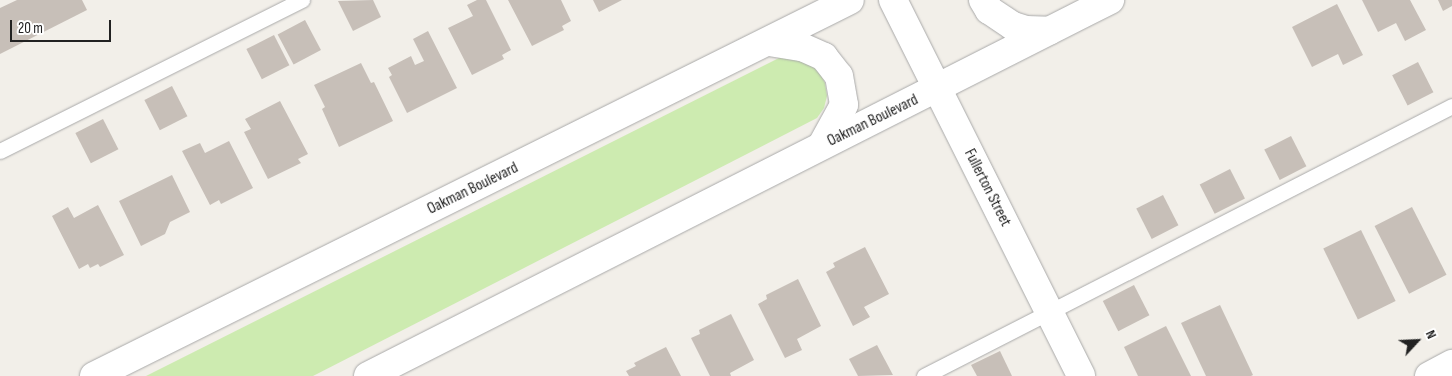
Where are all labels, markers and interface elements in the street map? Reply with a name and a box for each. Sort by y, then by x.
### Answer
scale bar [12,10,114,42]
text: 20 m [18,19,43,38]
street label: Oakman Boulevard [824,91,922,151]
street label: Fullerton Street [959,146,1015,230]
street label: Oakman Boulevard [424,159,522,219]
north arrow [1392,316,1442,366]
text: N [1422,327,1440,341]

